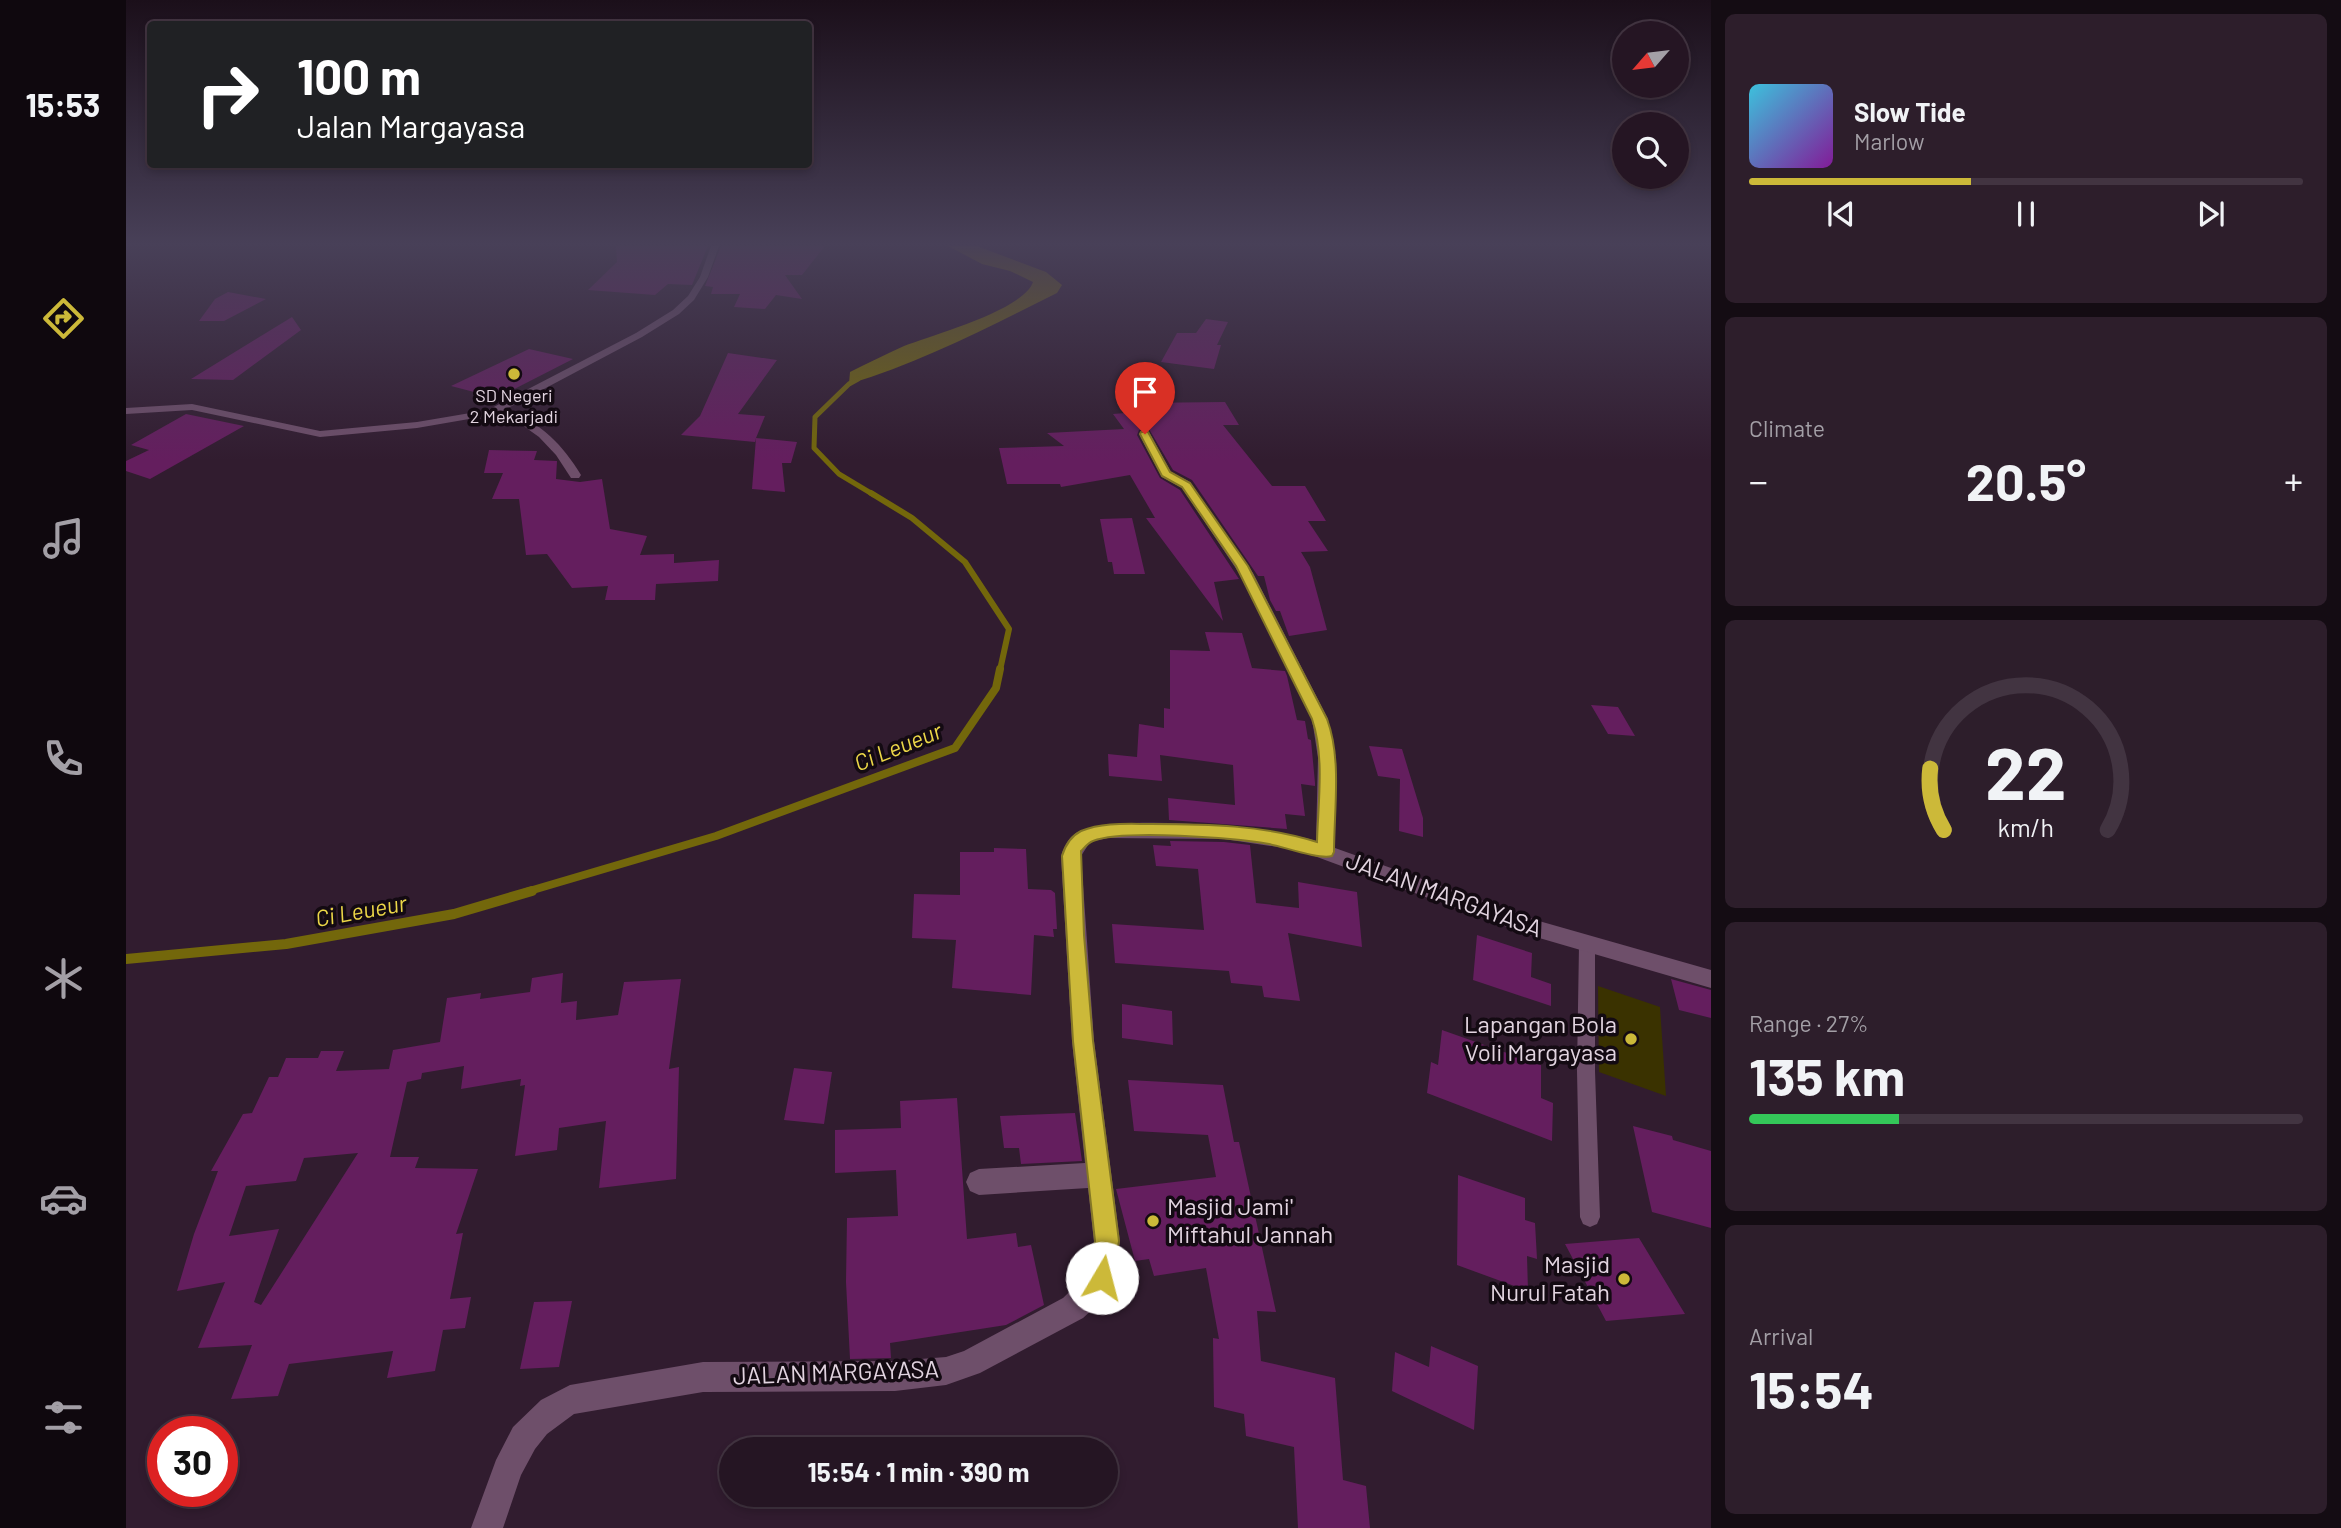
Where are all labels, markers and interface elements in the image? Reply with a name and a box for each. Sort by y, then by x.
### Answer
north arrow [1612,21,1689,98]
map controls [1612,21,1689,189]
text: 100 m [297,46,421,105]
icon: right [182,49,273,140]
text: 15:53 [26,85,100,123]
text: Slow Tide [1854,96,1966,127]
text: Jalan Margayasa [297,106,525,144]
button: search [1612,112,1689,189]
text: Marlow [1854,127,1925,155]
icon: previous [1822,195,1860,233]
icon: pause [2007,195,2045,233]
icon: next [2192,195,2230,233]
icon: directions [39,294,88,343]
pin [1115,362,1175,434]
marker: SD Negeri 2 Mekarjadi [506,366,522,382]
icon: arrive [1126,373,1164,411]
place label: SD Negeri 2 Mekarjadi [470,384,558,427]
text: Climate [1749,414,1825,442]
text: 20.5° [1966,449,2086,511]
text: − [1749,457,1768,503]
text: + [2284,457,2303,503]
icon: music [39,514,88,563]
water label: Ci Leueur [850,715,946,776]
text: 22 [1985,727,2067,815]
icon: phone [39,734,88,783]
text: km/h [1998,812,2054,842]
street label: JALAN MARGAYASA [1343,845,1546,943]
water label: Ci Leueur [313,888,410,932]
icon: climate [39,954,88,1003]
place label: Lapangan Bola Voli Margayasa [1464,1009,1617,1066]
text: Range · 27% [1749,1009,1869,1037]
marker: Lapangan Bola Voli Margayasa [1623,1031,1639,1047]
text: 135 km [1749,1044,1905,1106]
icon: car [39,1174,88,1223]
place label: Masjid Jami' Miftahul Jannah [1167,1191,1333,1248]
marker: Masjid Jami' Miftahul Jannah [1145,1213,1161,1229]
position arrow [1065,1241,1139,1315]
place label: Masjid Nurul Fatah [1490,1249,1610,1306]
marker: Masjid Nurul Fatah [1616,1271,1632,1287]
text: Arrival [1749,1322,1813,1350]
street label: JALAN MARGAYASA [732,1353,940,1390]
text: 15:54 [1749,1357,1874,1419]
icon: filters [39,1393,88,1442]
speed limit sign: 30 [147,1416,238,1507]
text: 15:54 · 1 min · 390 m [808,1456,1030,1487]

